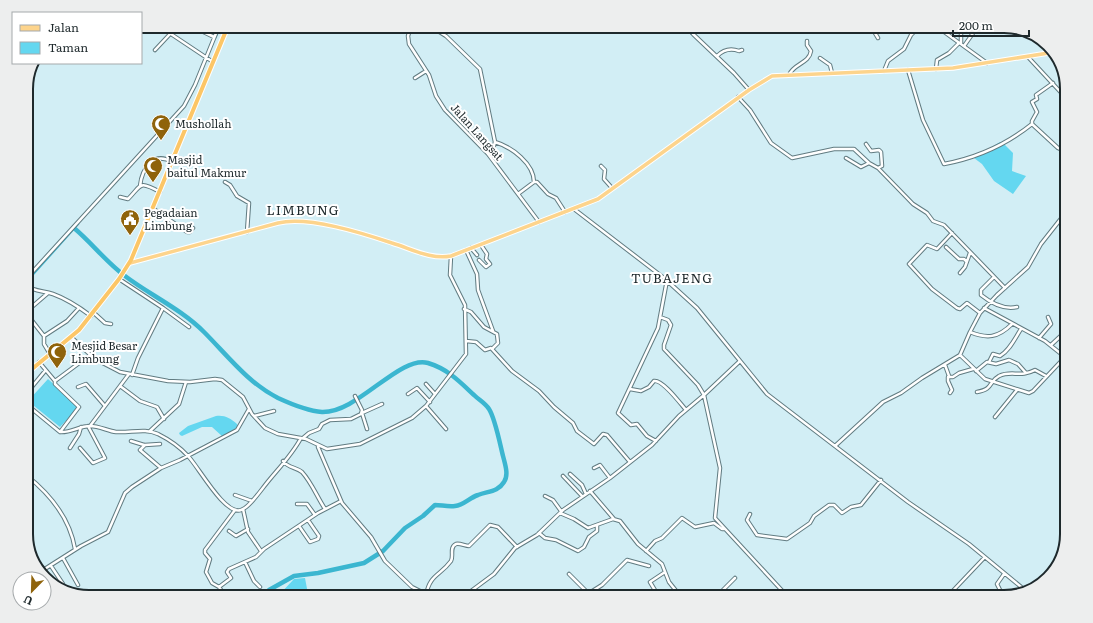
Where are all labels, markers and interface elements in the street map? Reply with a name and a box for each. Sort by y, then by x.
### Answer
legend [12,12,142,64]
scale bar [953,12,1029,38]
text: 200 m [959,16,993,34]
text: Jalan [48,18,79,36]
text: Taman [48,38,88,56]
street label: Jalan Langsat [448,99,508,164]
mosque icon: Mushollah [150,113,172,141]
place label: Mushollah [175,115,232,131]
place label: Masjid baitul Makmur [167,151,247,180]
mosque icon: Masjid baitul Makmur [142,155,164,183]
district label: LIMBUNG [266,200,340,219]
place label: Pegadaian Limbung [144,204,198,233]
public building icon: Pegadaian Limbung [119,208,141,236]
district label: TUBAJENG [631,268,713,287]
place label: Mesjid Besar Limbung [71,337,138,366]
mosque icon: Mesjid Besar Limbung [46,341,68,369]
north arrow [12,571,52,611]
text: U [20,592,35,610]

